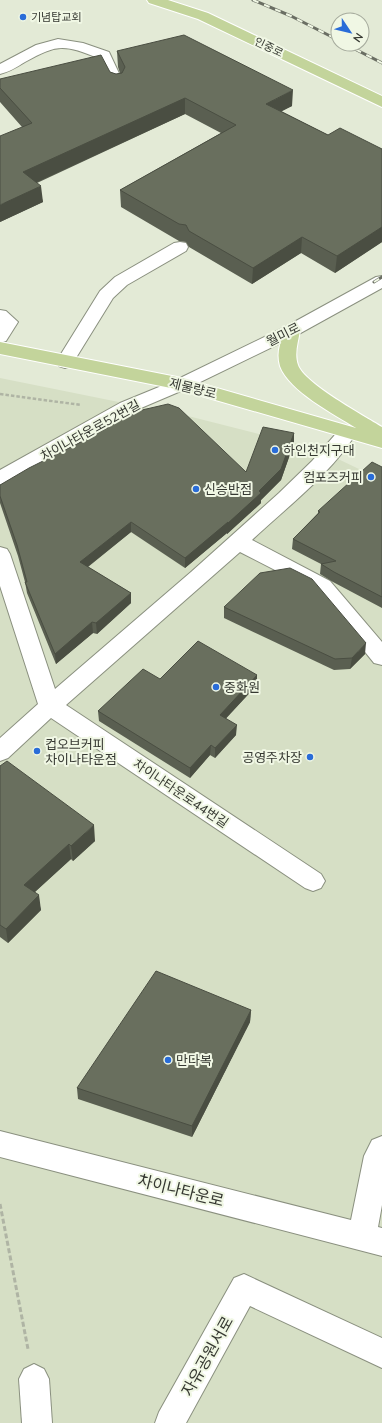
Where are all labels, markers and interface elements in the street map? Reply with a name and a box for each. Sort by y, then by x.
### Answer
place label: 기념탑교회 [31,10,82,25]
marker: 기념탑교회 [18,12,28,22]
north arrow [330,12,370,52]
text: N [349,30,366,45]
street label: 인중로 [252,34,286,61]
street label: 월미로 [263,319,304,351]
street label: 제물량로 [167,374,218,403]
street label: 차이나타운로52번길 [37,396,144,466]
place label: 하인천지구대 [283,442,355,460]
marker: 하인천지구대 [270,445,280,455]
place label: 컴포즈커피 [303,469,363,487]
marker: 컴포즈커피 [366,472,376,482]
place label: 신승반점 [204,481,252,499]
marker: 신승반점 [191,484,201,494]
place label: 중화원 [224,679,260,697]
marker: 중화원 [211,682,221,692]
place label: 컵오브커피 차이나타운점 [45,736,117,769]
marker: 컵오브커피 차이나타운점 [32,746,42,756]
place label: 공영주차장 [242,749,302,767]
marker: 공영주차장 [305,752,315,762]
street label: 차이나타운로44번길 [129,755,232,832]
place label: 만다복 [176,1052,212,1070]
marker: 만다복 [163,1055,173,1065]
street label: 차이나타운로 [135,1170,227,1212]
street label: 자유공원서로 [177,1312,239,1400]

